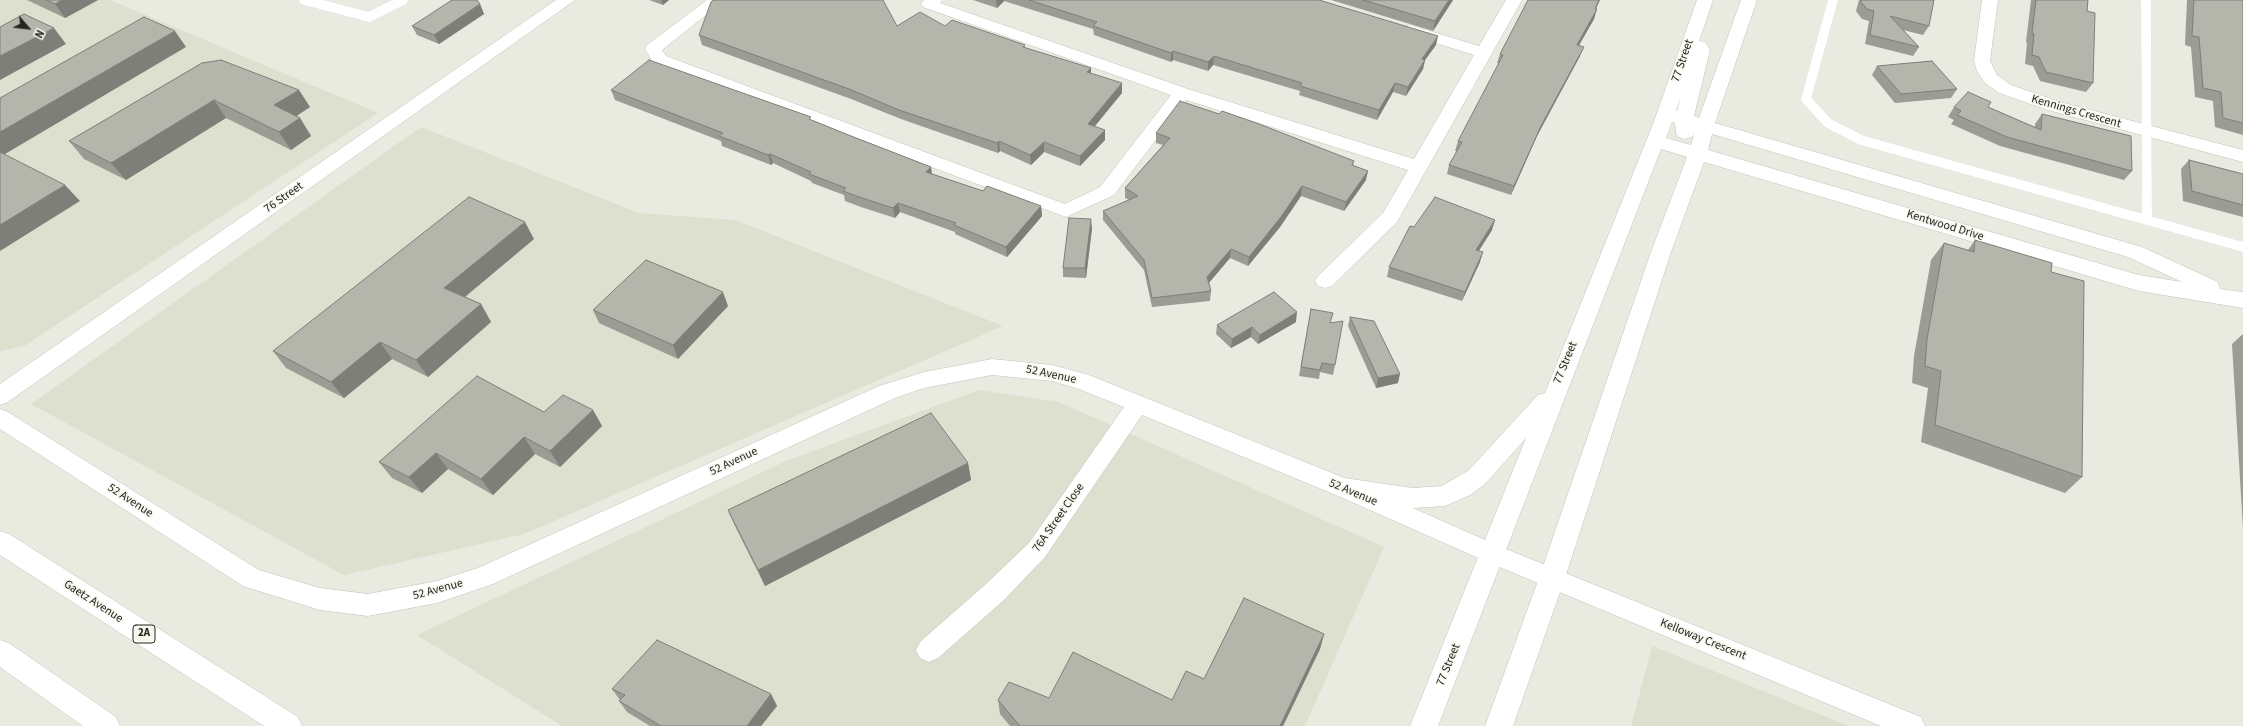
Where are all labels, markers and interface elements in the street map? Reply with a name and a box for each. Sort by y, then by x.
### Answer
north arrow [8,8,48,48]
text: N [31,27,47,41]
street label: 77 Street [1669,38,1697,84]
street label: Kennings Crescent [2030,92,2122,132]
street label: 76 Street [262,179,306,217]
street label: Kentwood Drive [1905,207,1985,245]
street label: 77 Street [1551,340,1581,386]
street label: 52 Avenue [1024,363,1078,387]
street label: 52 Avenue [708,445,760,479]
street label: 52 Avenue [1327,476,1379,510]
street label: 52 Avenue [105,481,155,521]
street label: 76A Street Close [1030,481,1088,555]
street label: 52 Avenue [411,576,465,604]
street label: Gaetz Avenue [61,577,125,627]
street label: Kelloway Crescent [1658,616,1748,664]
road number: 2A [133,625,155,643]
street label: 77 Street [1434,642,1464,688]

